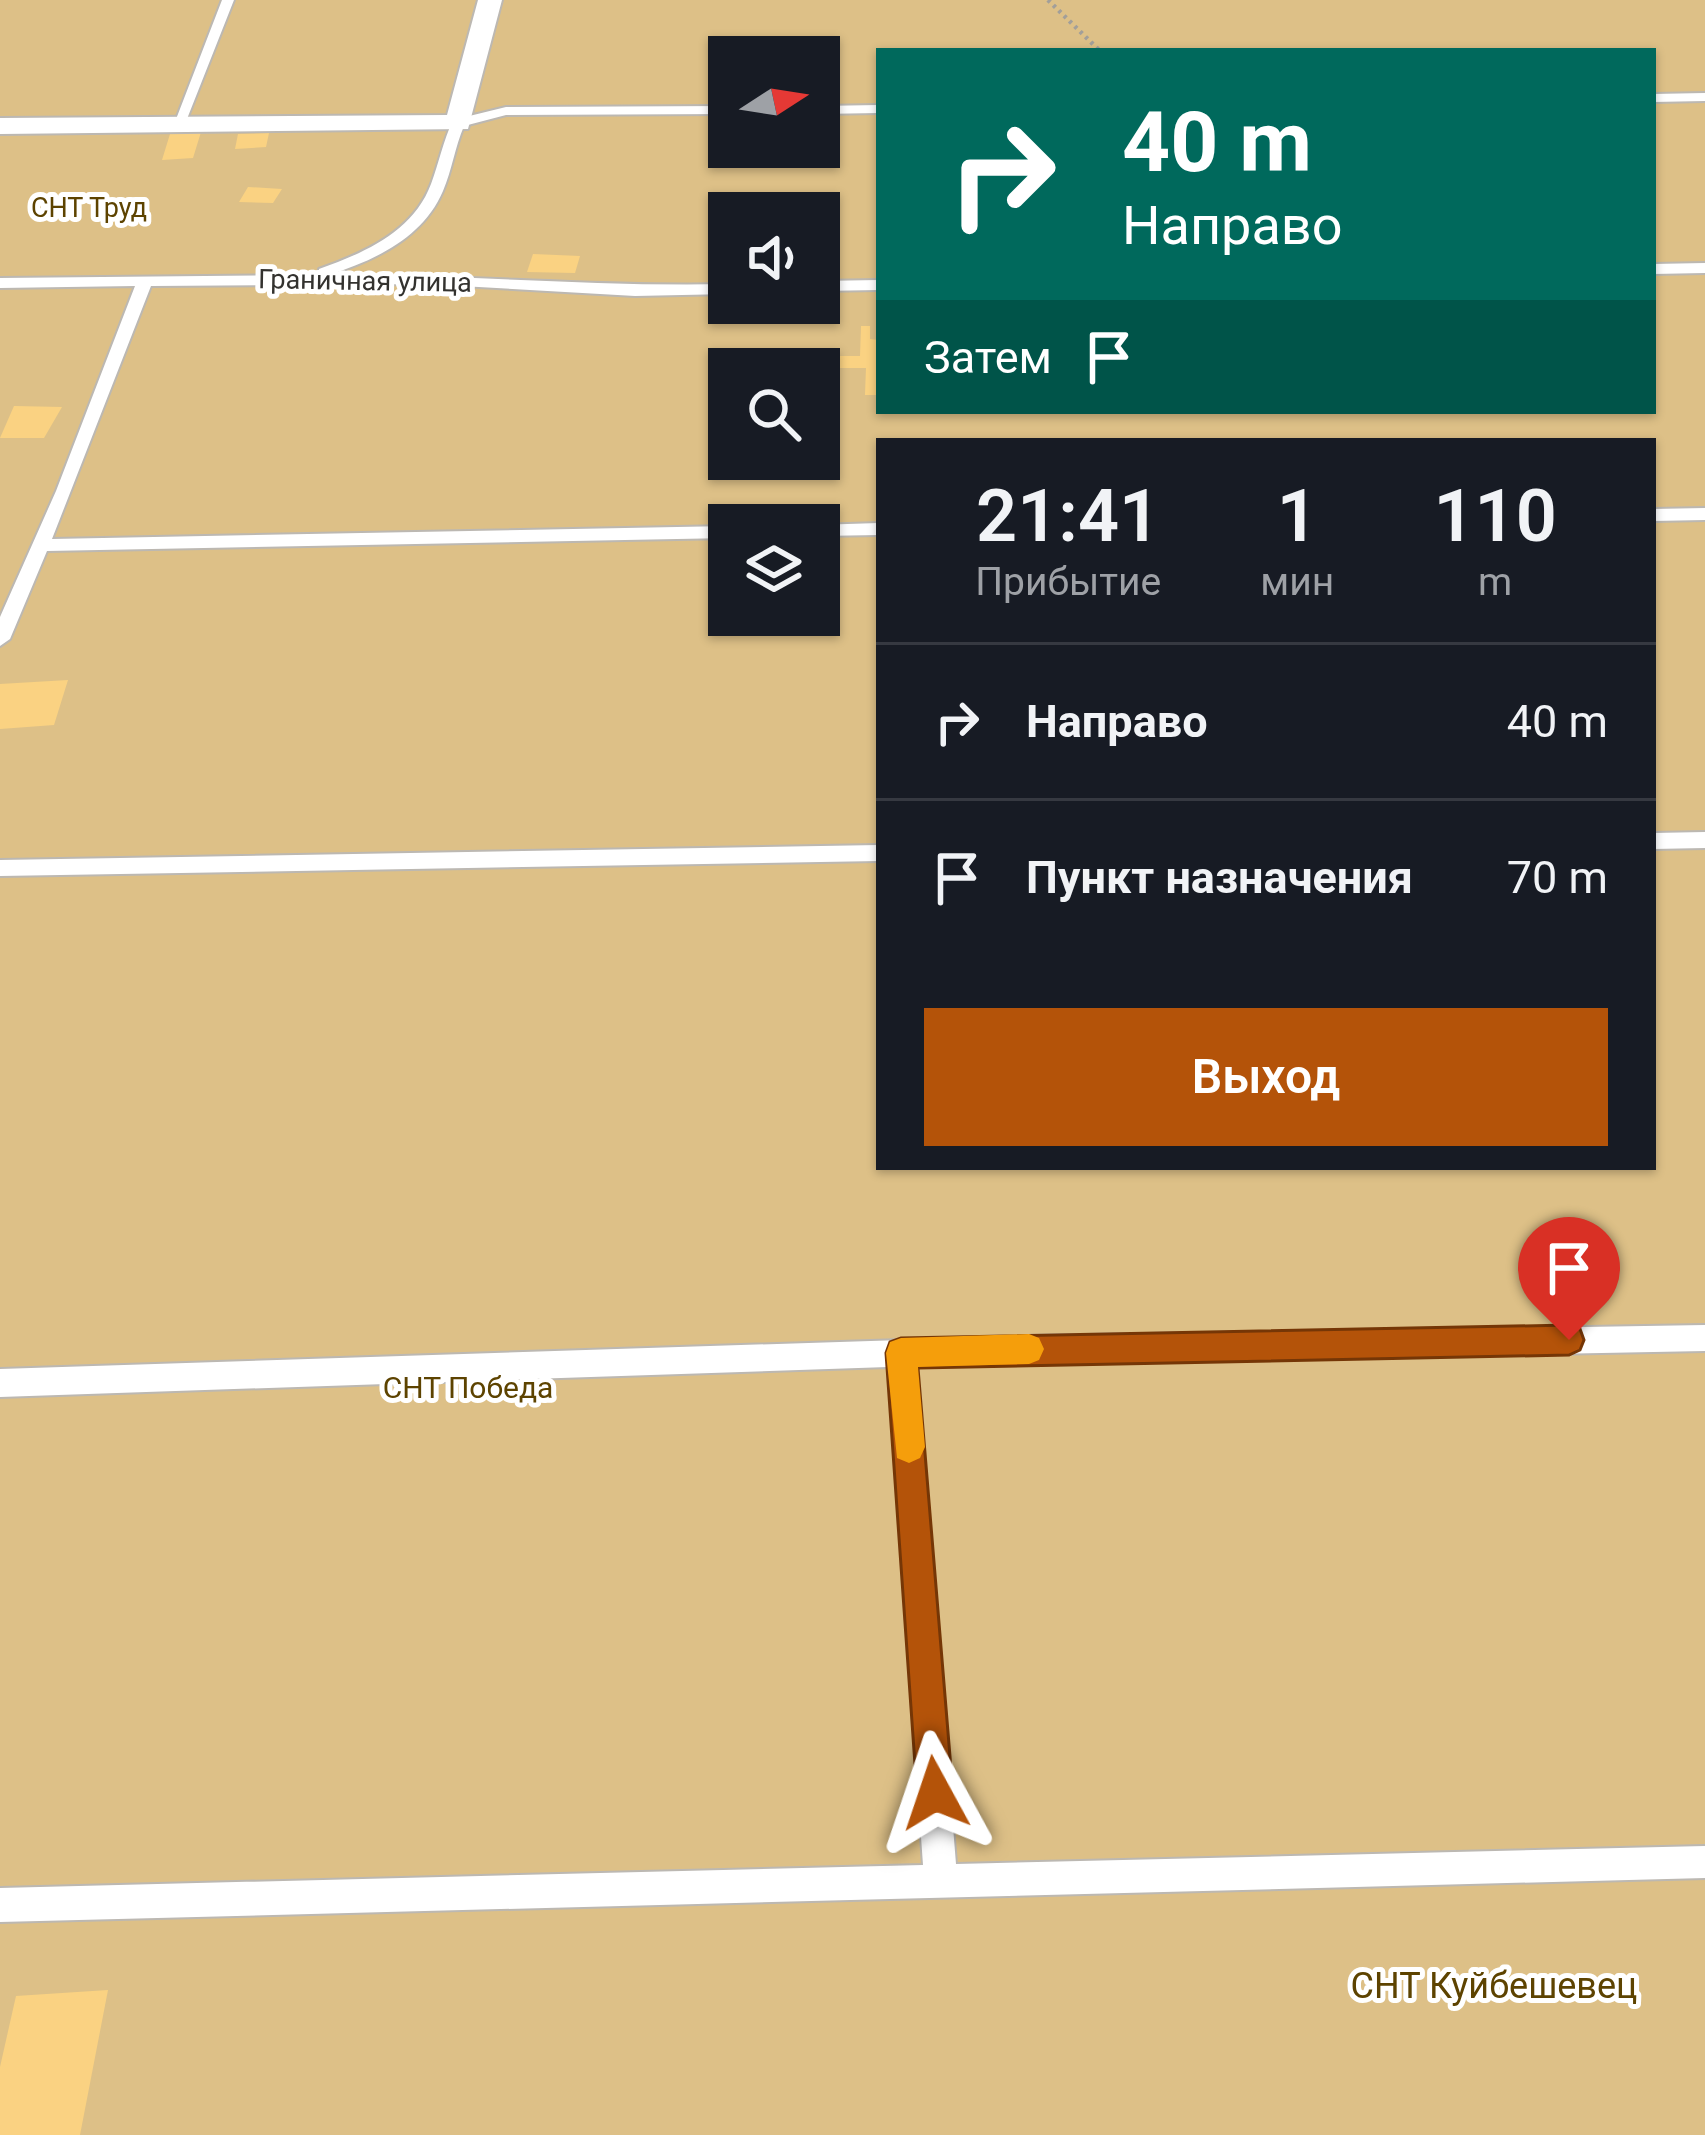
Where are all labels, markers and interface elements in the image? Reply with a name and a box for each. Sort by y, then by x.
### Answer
north arrow [708,36,840,168]
map controls [708,36,840,636]
text: 40 m [1122,93,1312,192]
icon: right [924,96,1080,252]
park label: СНТ Труд [31,192,147,224]
button: sound [708,192,840,324]
text: Направо [1122,194,1342,257]
street label: Граничная улица [258,263,472,299]
icon: arrive [1076,324,1142,390]
text: Затем [924,331,1052,384]
button: search [708,348,840,480]
text: 21:41 [976,474,1160,559]
text: 1 [1277,474,1318,559]
text: 110 [1433,474,1557,559]
button: layers [708,504,840,636]
text: Прибытие [975,559,1161,605]
text: мин [1260,559,1334,605]
text: m [1478,559,1512,605]
icon: right [924,689,990,755]
text: Направо [1026,695,1208,748]
text: 40 m [1507,695,1608,748]
icon: arrive [924,845,990,911]
text: Пункт назначения [1026,851,1413,904]
text: 70 m [1507,851,1608,904]
button: Выход [924,1008,1608,1146]
pin [1518,1217,1620,1340]
icon: arrive [1536,1235,1602,1301]
park label: СНТ Победа [383,1370,553,1405]
position arrow [872,1730,998,1856]
park label: СНТ Куйбешевец [1351,1965,1637,2007]

